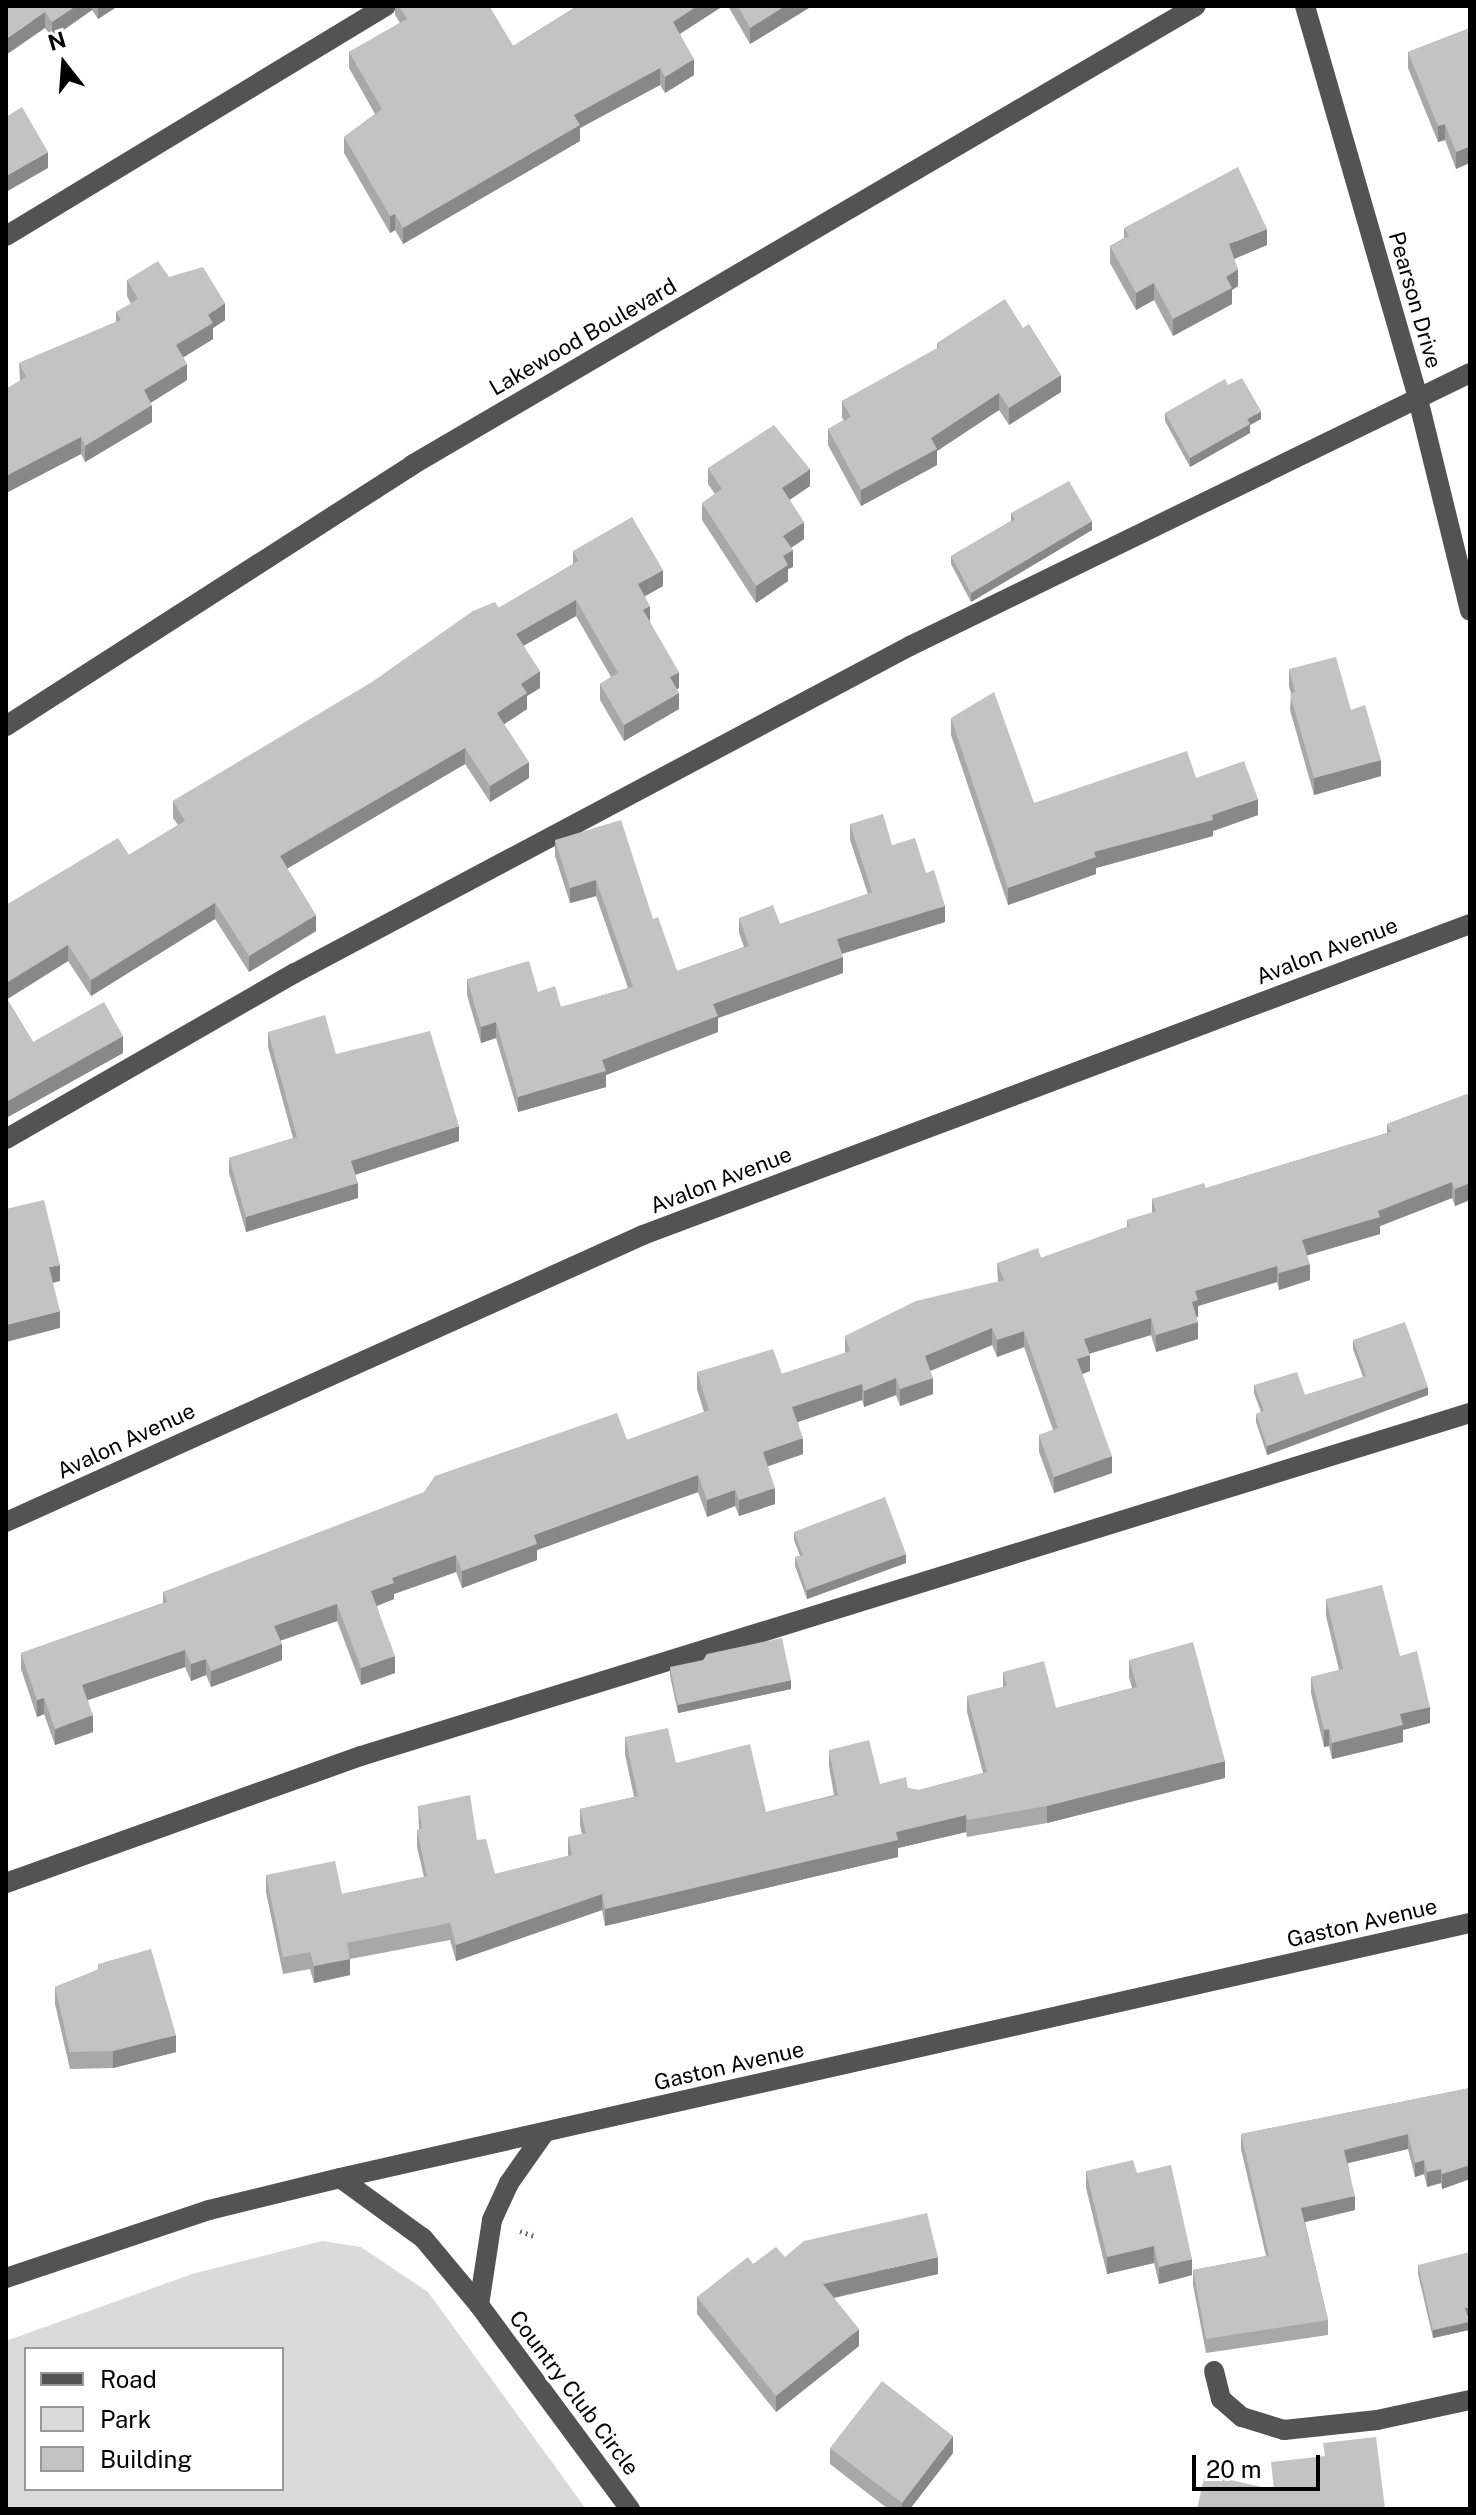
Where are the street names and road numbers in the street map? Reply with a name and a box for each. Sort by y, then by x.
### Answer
street label: Pearson Drive [1383,229,1447,371]
street label: Lakewood Boulevard [485,273,681,401]
street label: Avalon Avenue [1253,912,1401,990]
street label: Avalon Avenue [647,1141,795,1219]
street label: Avalon Avenue [53,1397,199,1485]
street label: Gaston Avenue [1284,1893,1440,1953]
street label: Gaston Avenue [651,2036,807,2096]
street label: Country Club Circle [503,2305,645,2481]

